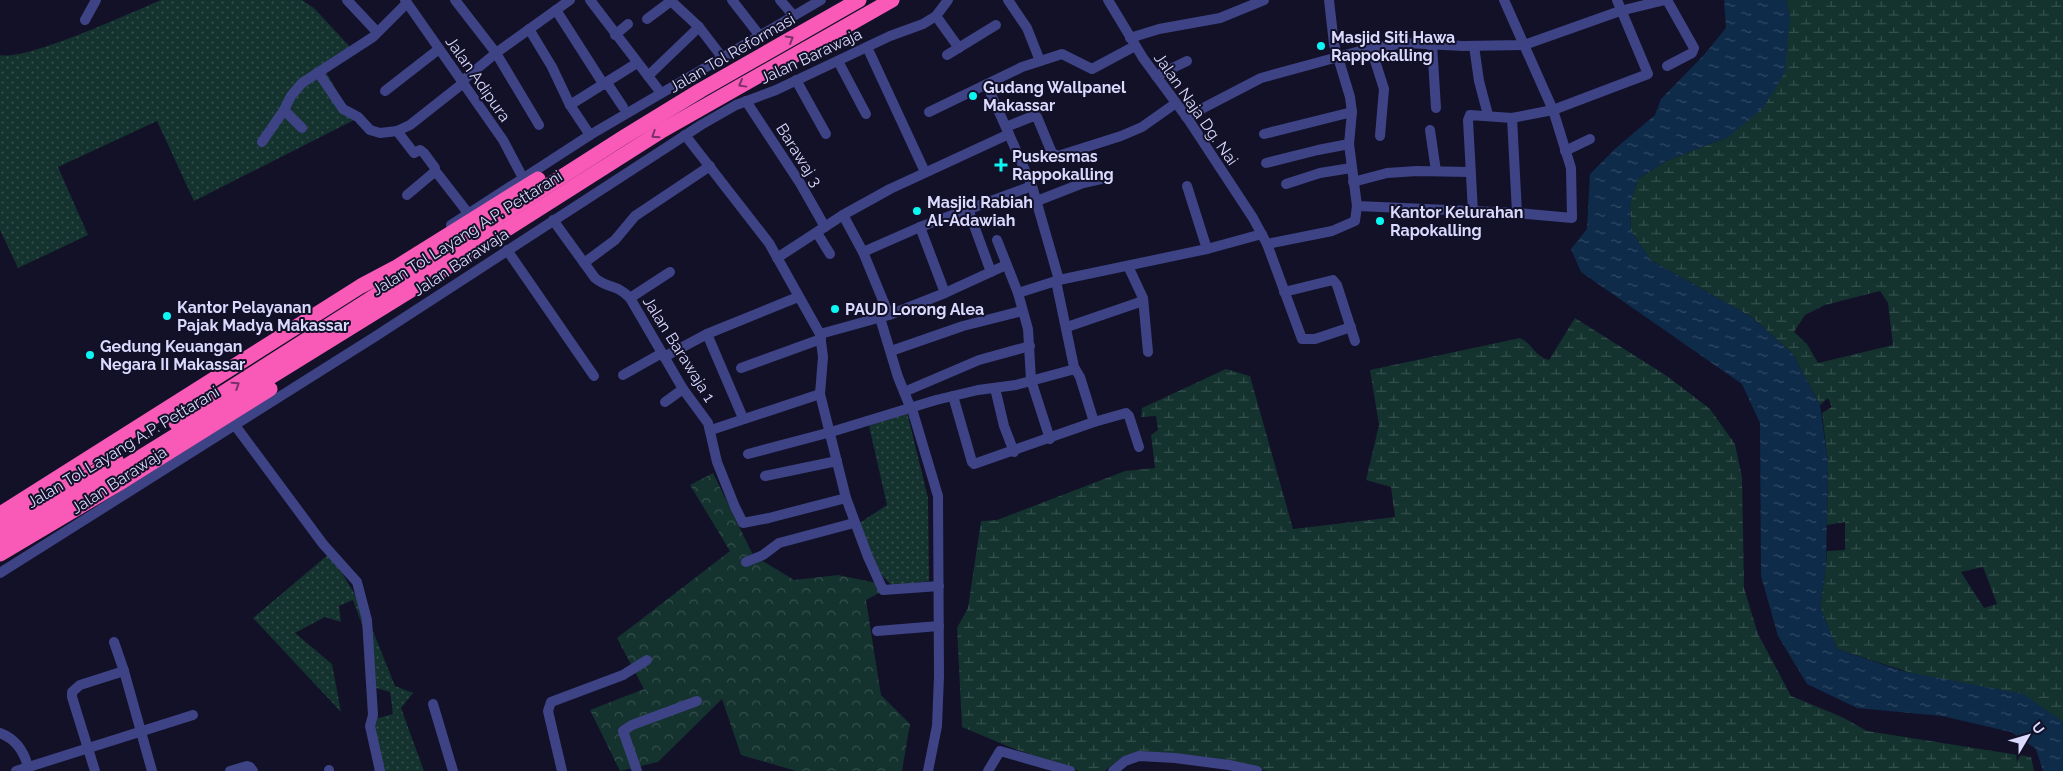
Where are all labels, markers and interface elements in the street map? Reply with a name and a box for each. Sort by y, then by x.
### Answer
street label: Jalan Tol Reformasi [666,9,798,97]
street label: Jalan Barawaja [757,24,865,88]
place label: Masjid Siti Hawa Rappokalling [1331,28,1455,65]
street label: Jalan Adipura [442,33,514,125]
one-way arrow [785,36,794,46]
marker: Masjid Siti Hawa Rappokalling [1315,40,1327,52]
street label: Jalan Naja Dg. Nai [1150,49,1242,169]
one-way arrow [739,78,748,88]
place label: Gudang Wallpanel Makassar [983,78,1127,115]
marker: Gudang Wallpanel Makassar [967,90,979,102]
street label: Barawaj 3 [772,120,826,190]
one-way arrow [651,129,660,138]
place label: Puskesmas Rappokalling [1012,147,1114,184]
marker: Puskesmas Rappokalling [994,158,1008,172]
street label: Jalan Tol Layang A.P. Pettarani [368,166,566,300]
place label: Masjid Rabiah Al-Adawiah [927,193,1033,230]
place label: Kantor Kelurahan Rapokalling [1390,203,1523,240]
marker: Masjid Rabiah Al-Adawiah [911,205,923,217]
marker: Kantor Kelurahan Rapokalling [1374,215,1386,227]
street label: Jalan Barawaja [410,224,512,300]
street label: Jalan Barawaja 1 [639,293,719,405]
place label: Kantor Pelayanan Pajak Madya Makassar [177,298,349,335]
place label: PAUD Lorong Alea [845,300,984,319]
marker: PAUD Lorong Alea [829,303,841,315]
marker: Kantor Pelayanan Pajak Madya Makassar [161,310,173,322]
place label: Gedung Keuangan Negara II Makassar [100,337,245,374]
marker: Gedung Keuangan Negara II Makassar [84,349,96,361]
street label: Jalan Tol Layang A.P. Pettarani [24,382,222,512]
one-way arrow [230,382,239,391]
street label: Jalan Barawaja [68,442,170,518]
north arrow [2003,711,2053,761]
text: U [2029,719,2048,737]

